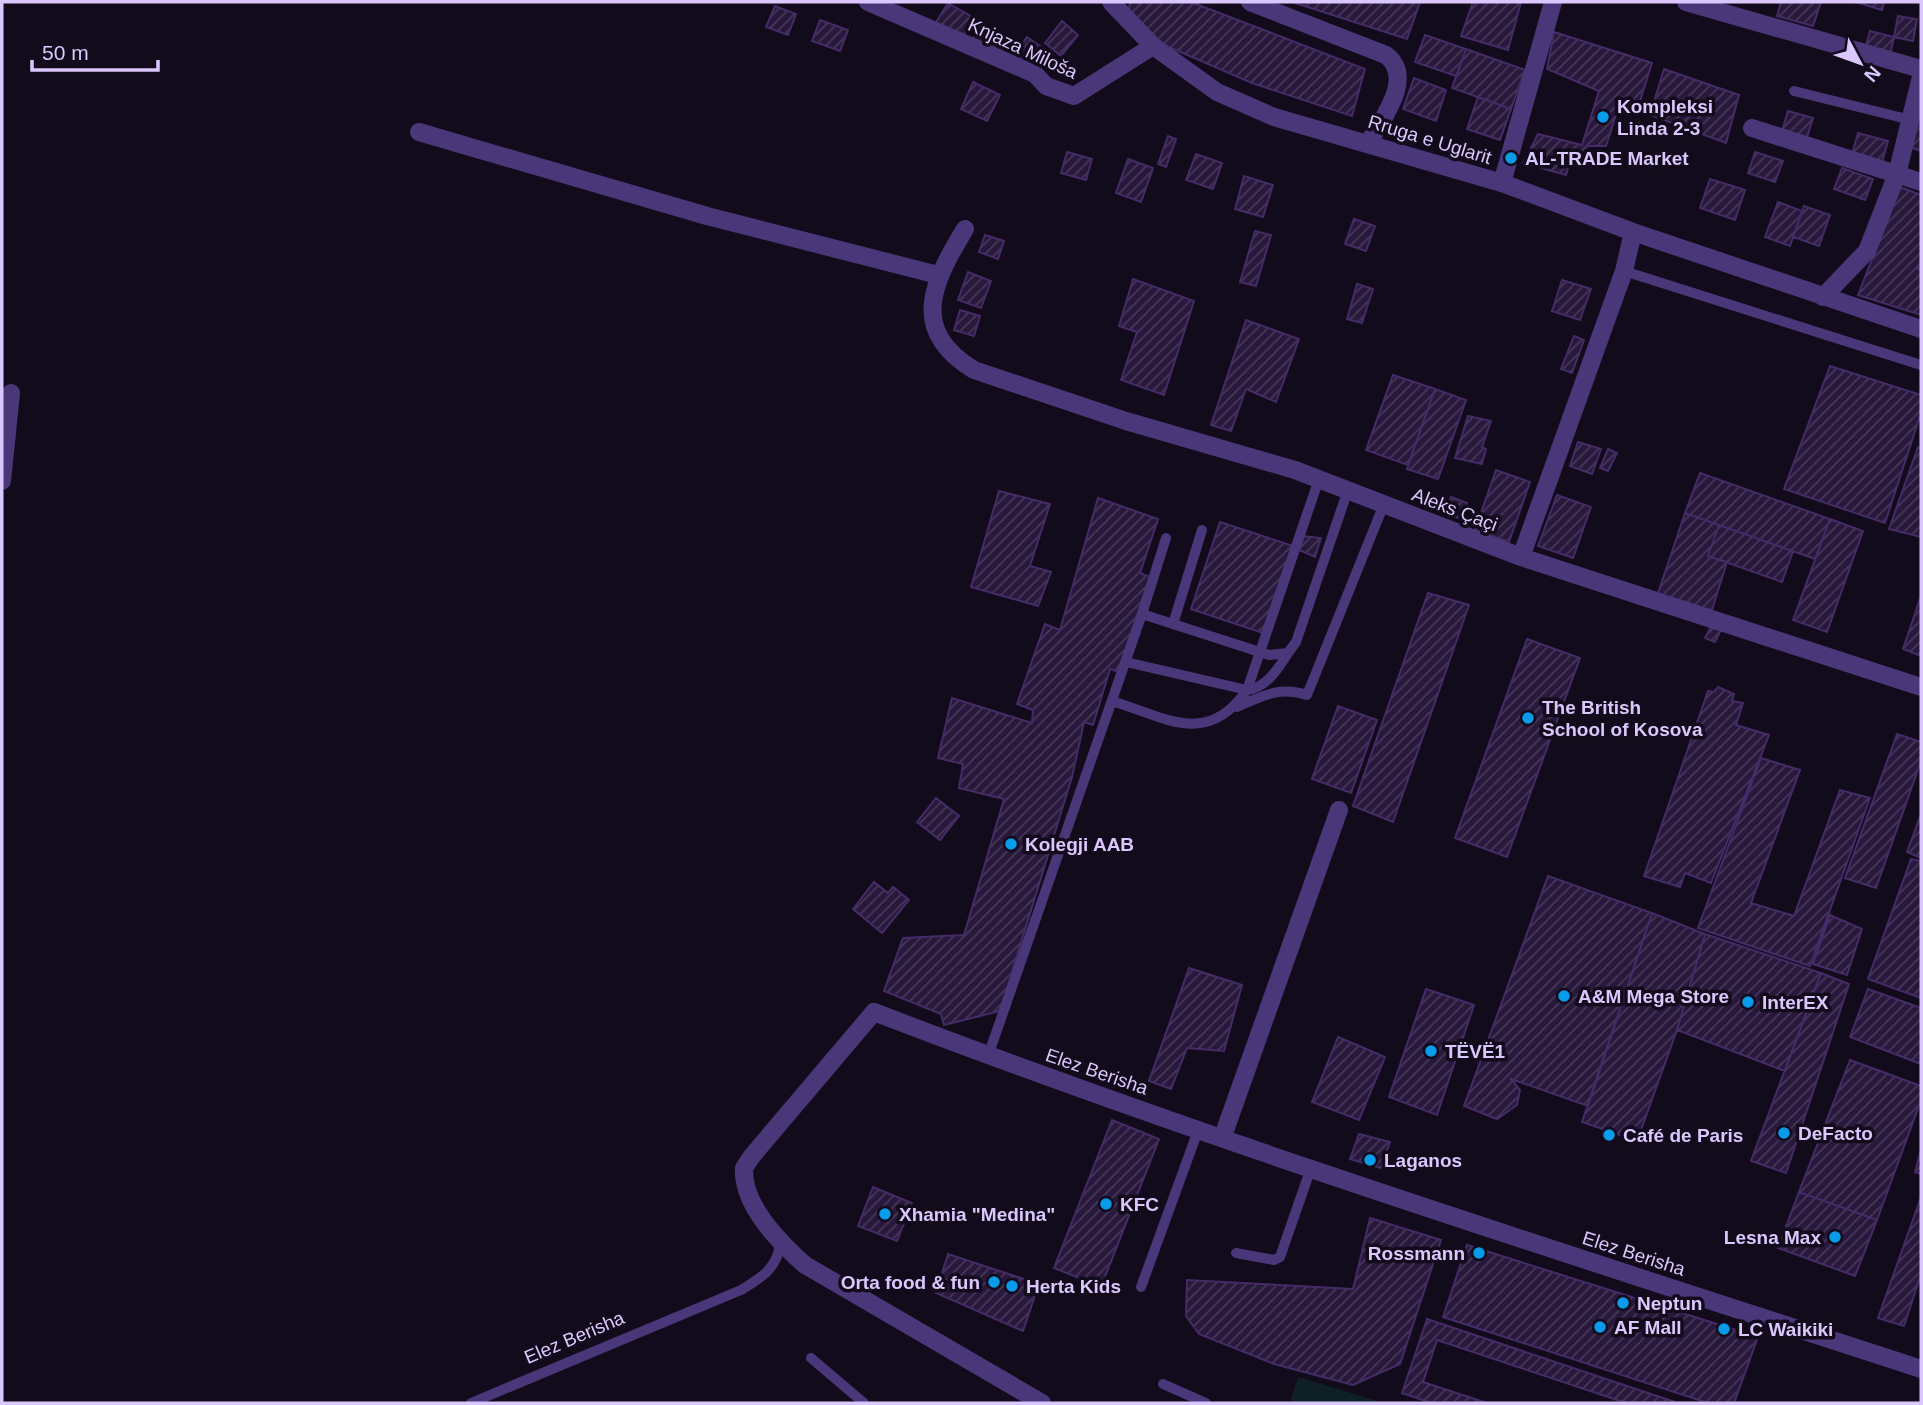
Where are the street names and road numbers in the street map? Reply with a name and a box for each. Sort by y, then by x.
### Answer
street label: Knjaza Miloša [965,14,1081,83]
street label: Rruga e Uglarit [1366,111,1495,168]
street label: Aleks Çaçi [1409,484,1500,535]
street label: Elez Berisha [1043,1044,1151,1099]
street label: Elez Berisha [1580,1227,1688,1280]
street label: Elez Berisha [521,1307,628,1368]

